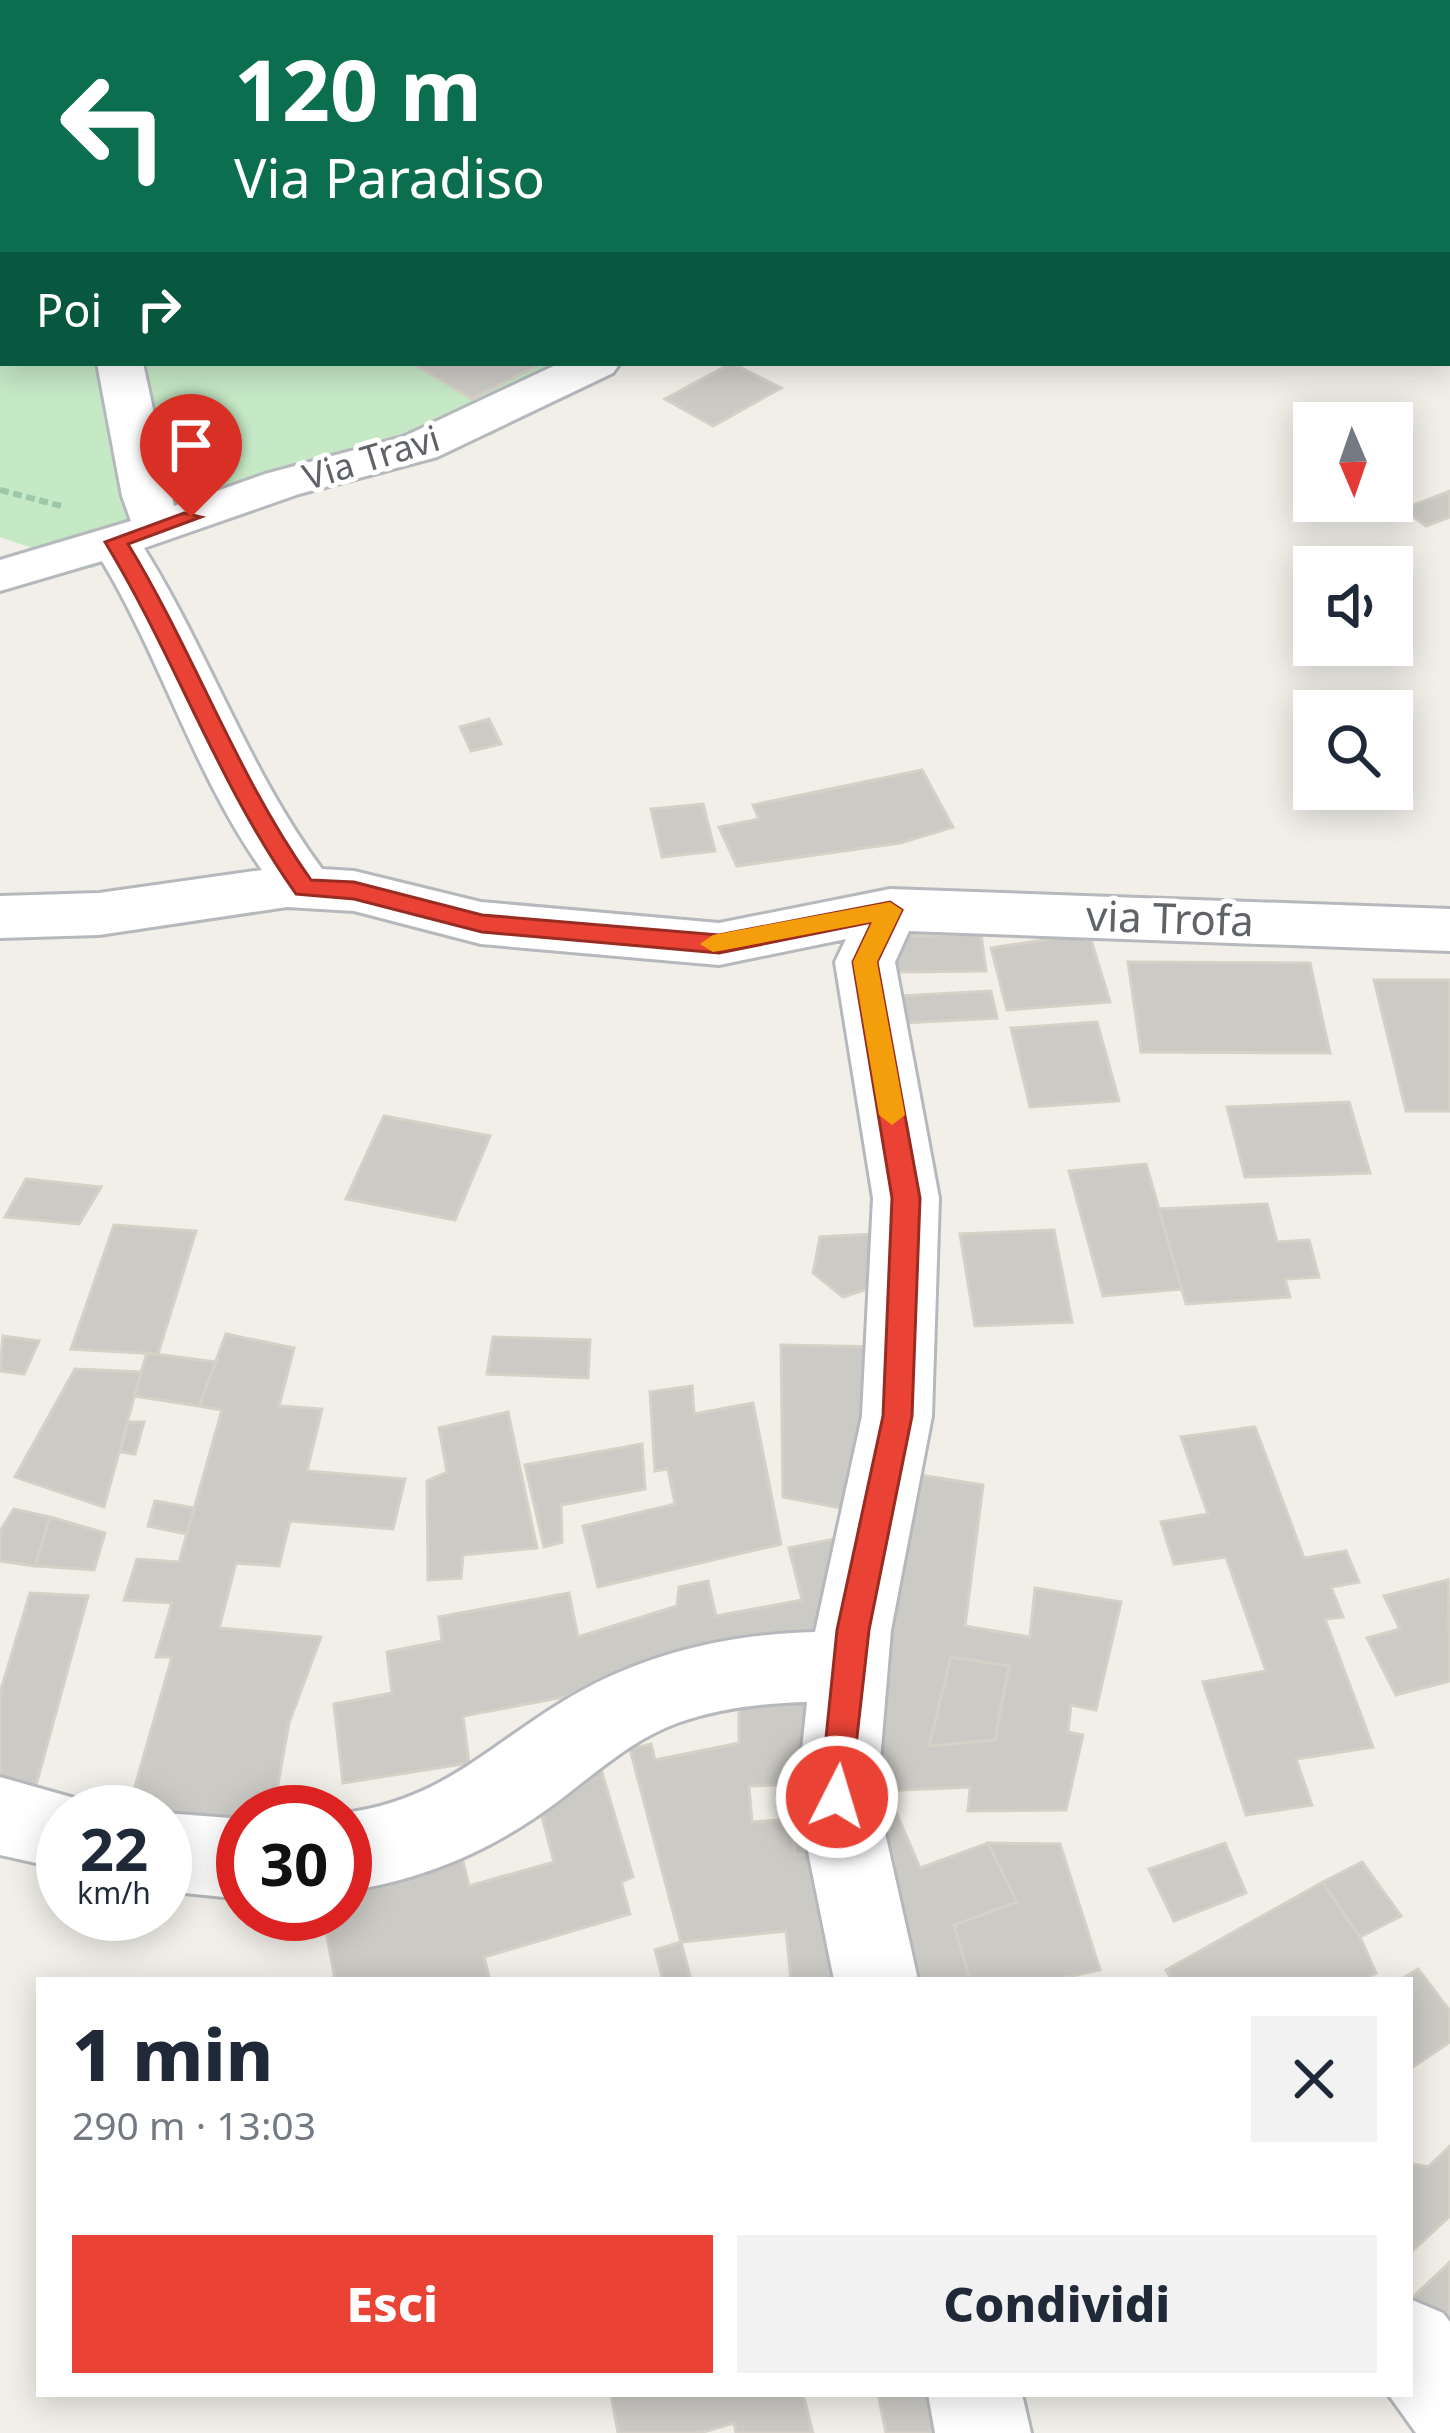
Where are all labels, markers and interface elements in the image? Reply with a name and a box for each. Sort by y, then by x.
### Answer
text: 120 m [234,31,482,146]
icon: left [36,48,192,204]
text: Via Paradiso [234,140,545,214]
icon: right [126,276,192,342]
text: Poi [36,279,102,340]
pin [140,394,242,517]
north arrow [1293,402,1413,522]
map controls [1293,402,1413,810]
icon: arrive [158,412,224,478]
street label: Via Travi [297,413,445,501]
button: sound [1293,546,1413,666]
button: search [1293,690,1413,810]
street label: via Trofa [1085,886,1255,948]
position arrow [774,1734,900,1860]
speed limit sign: 30 [216,1785,372,1941]
text: 22 [80,1807,148,1889]
text: km/h [77,1872,151,1913]
text: 1 min [72,2004,273,2102]
button: close [1251,2016,1377,2142]
text: 290 m · 13:03 [72,2098,316,2151]
button: Esci [72,2235,713,2373]
button: Condividi [737,2235,1377,2373]

